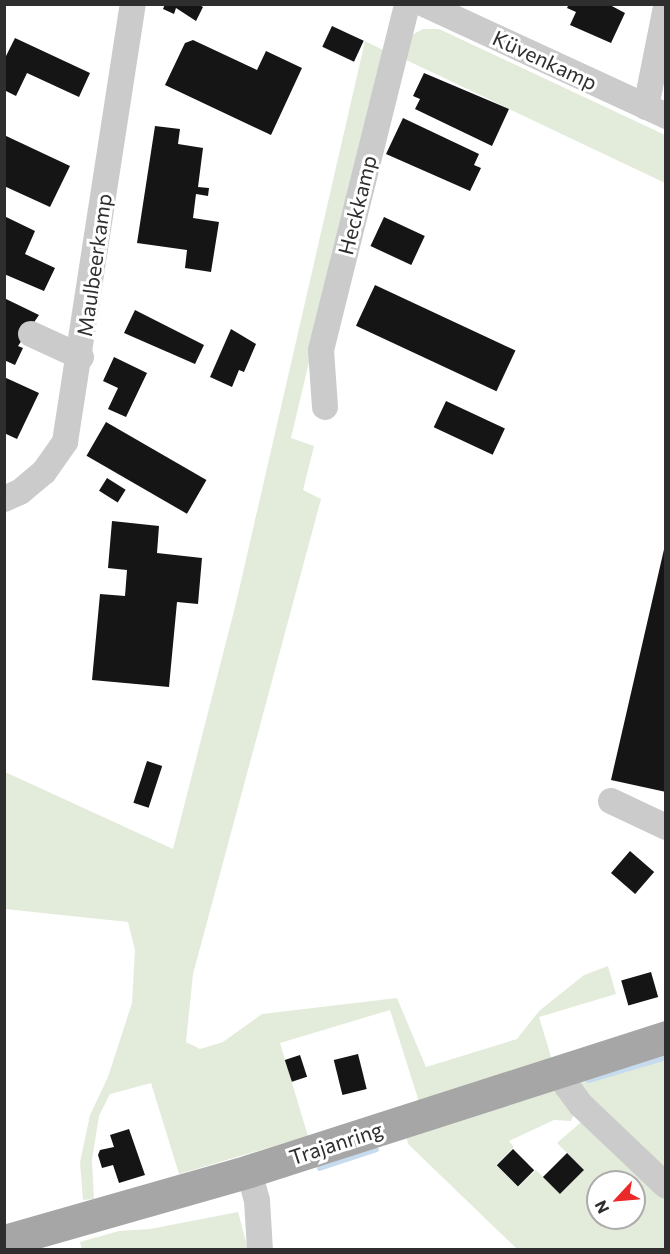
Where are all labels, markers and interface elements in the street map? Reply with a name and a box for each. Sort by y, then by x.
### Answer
street label: Küvenkamp [489,25,601,95]
street label: Heckkamp [332,153,382,257]
street label: Maulbeerkamp [72,192,116,338]
street label: Trajanring [286,1116,386,1170]
north arrow [586,1170,646,1230]
text: N [590,1198,612,1217]

